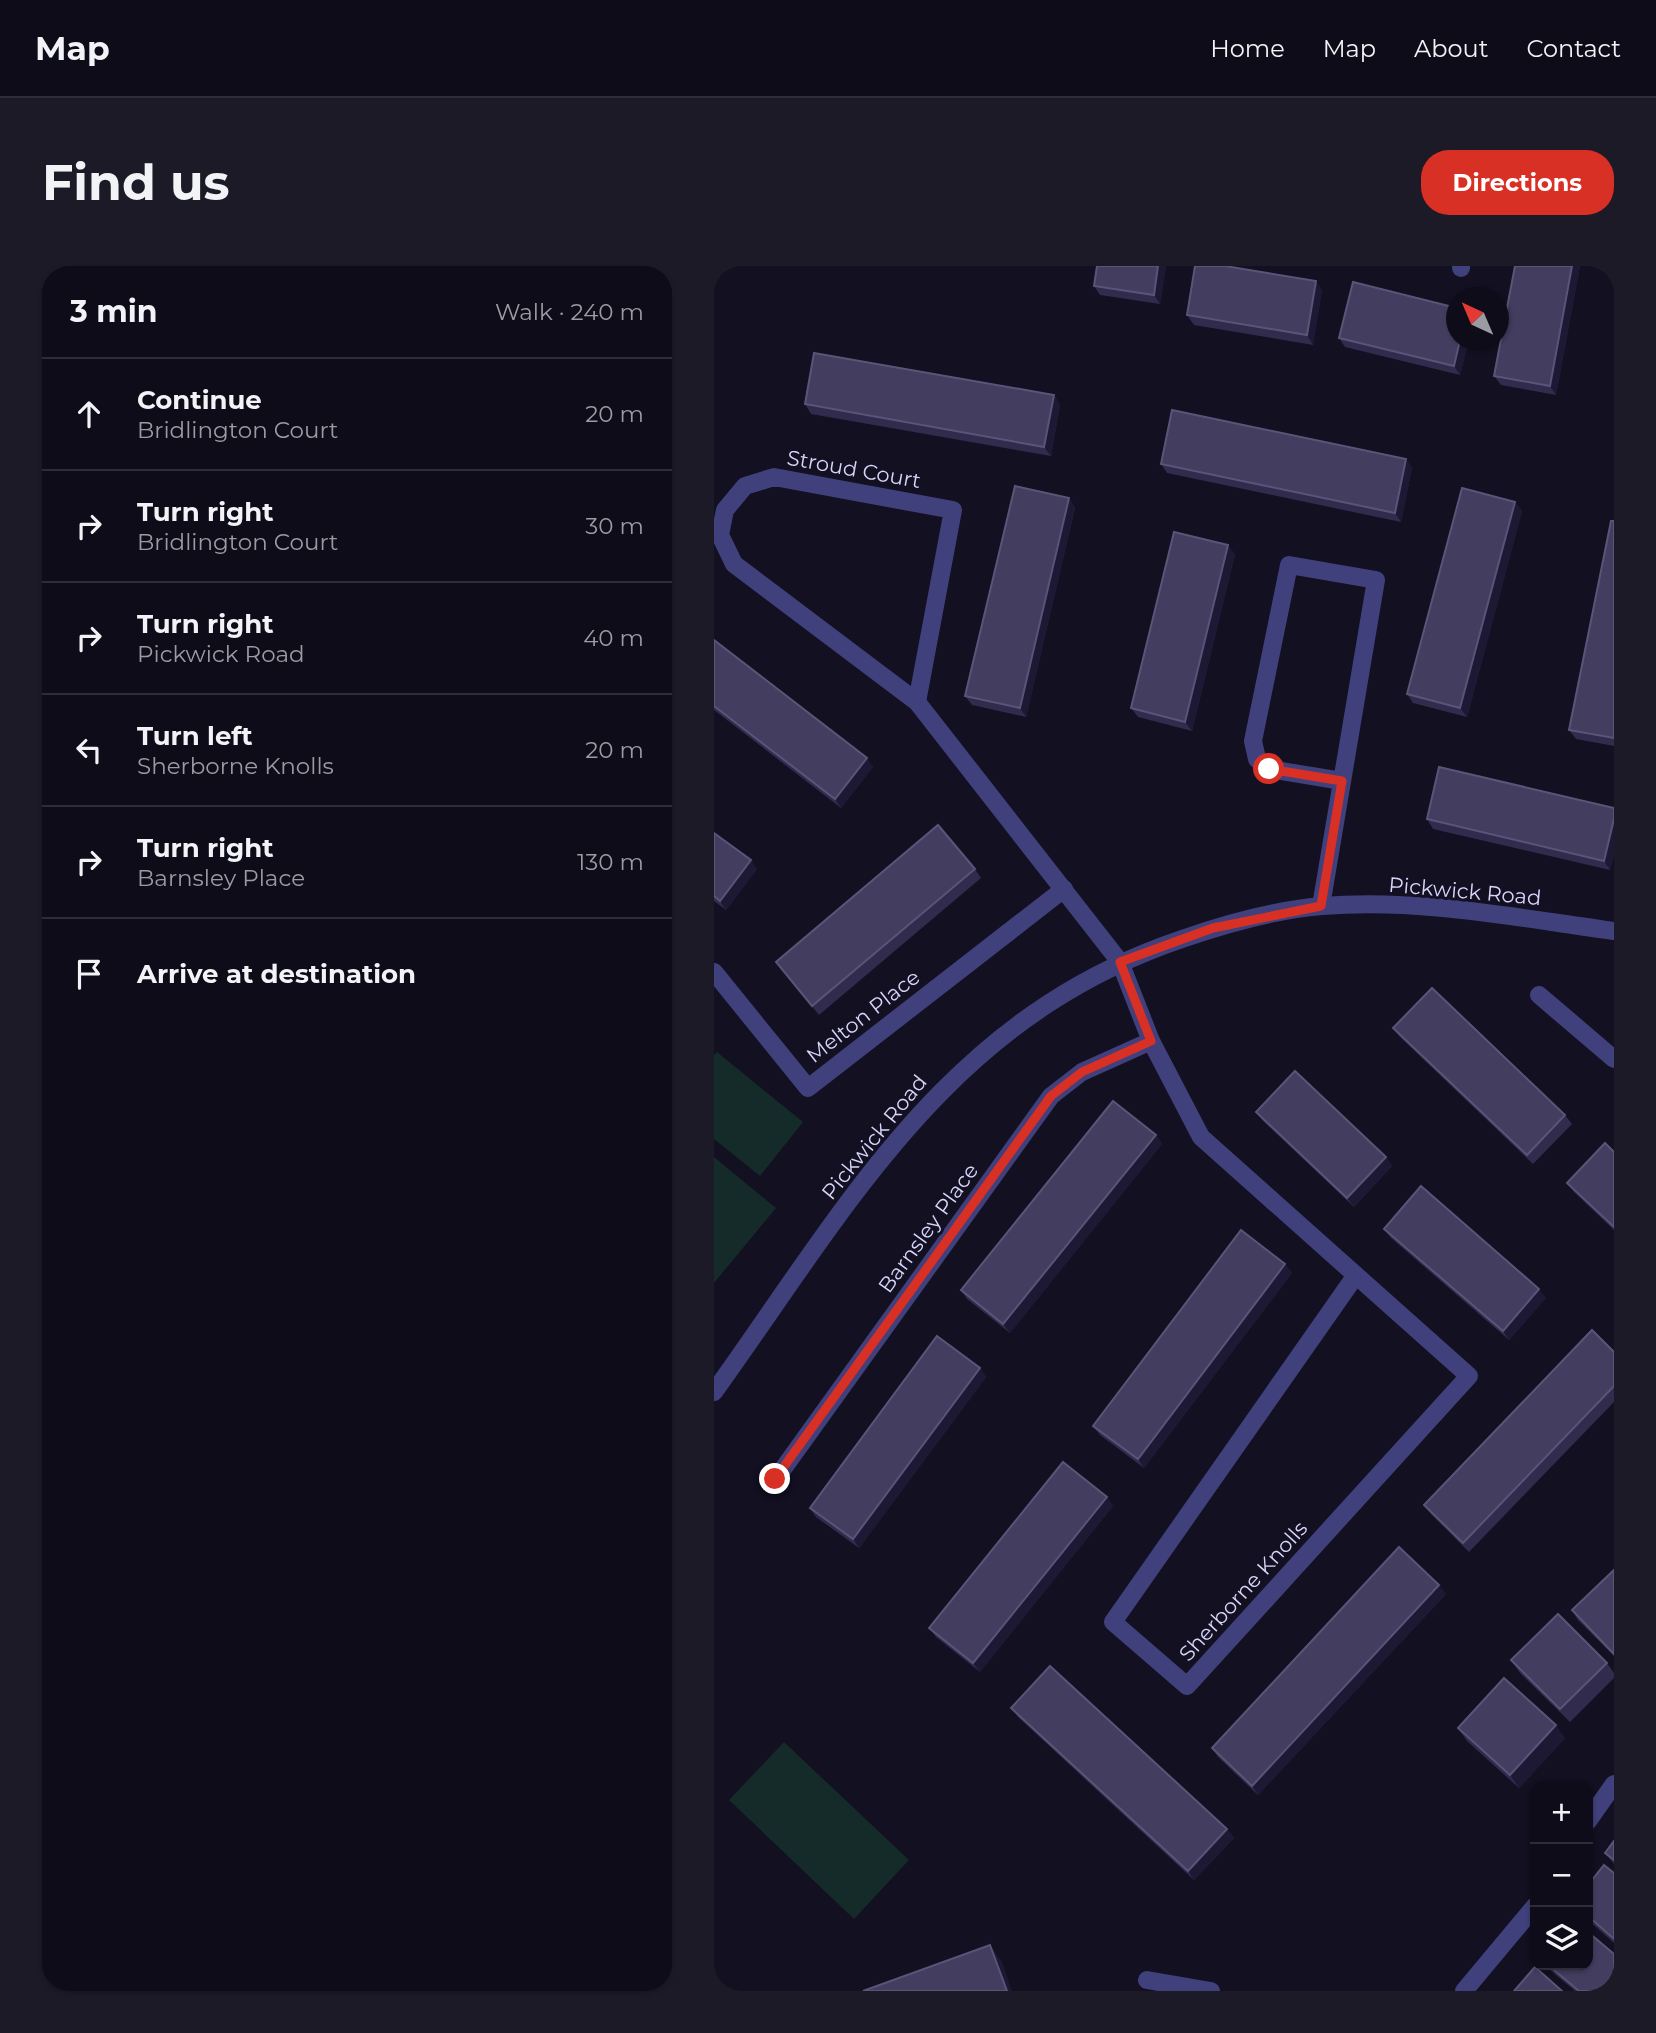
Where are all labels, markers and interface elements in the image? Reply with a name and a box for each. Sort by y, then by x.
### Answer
text: Map [35,28,110,68]
text: Home [1210,34,1285,63]
text: Map [1323,34,1376,63]
text: About [1414,34,1488,63]
text: Contact [1526,34,1621,63]
button: Directions [1421,150,1614,215]
text: Find us [42,153,230,212]
north arrow [1446,287,1509,350]
text: 3 min [70,293,157,330]
text: Walk · 240 m [495,298,644,326]
text: Continue [137,384,262,416]
icon: ahead [70,395,108,433]
text: 20 m [585,400,644,428]
text: Bridlington Court [137,416,338,444]
street label: Stroud Court [785,445,923,493]
text: Turn right [137,496,273,528]
icon: right [70,507,108,545]
text: 30 m [585,512,644,540]
text: Bridlington Court [137,528,338,556]
text: Turn right [137,608,273,640]
icon: right [70,619,108,657]
text: 40 m [583,624,644,652]
text: Pickwick Road [137,640,305,668]
text: Turn left [137,720,253,752]
icon: left [70,731,108,769]
text: 20 m [585,736,644,764]
text: Sherborne Knolls [137,752,334,780]
route start [1253,753,1284,784]
text: Turn right [137,832,273,864]
icon: right [70,843,108,881]
text: 130 m [577,848,644,876]
text: Barnsley Place [137,864,305,892]
street label: Pickwick Road [1388,872,1542,910]
icon: arrive [70,955,108,993]
text: Arrive at destination [137,958,416,990]
street label: Melton Place [801,964,925,1068]
street label: Pickwick Road [816,1070,932,1204]
street label: Barnsley Place [873,1159,983,1297]
route end [759,1463,790,1494]
street label: Sherborne Knolls [1174,1516,1312,1666]
map controls [1530,1781,1593,1970]
button: + [1530,1781,1593,1844]
button: − [1530,1844,1593,1907]
button: layers [1530,1907,1593,1970]

